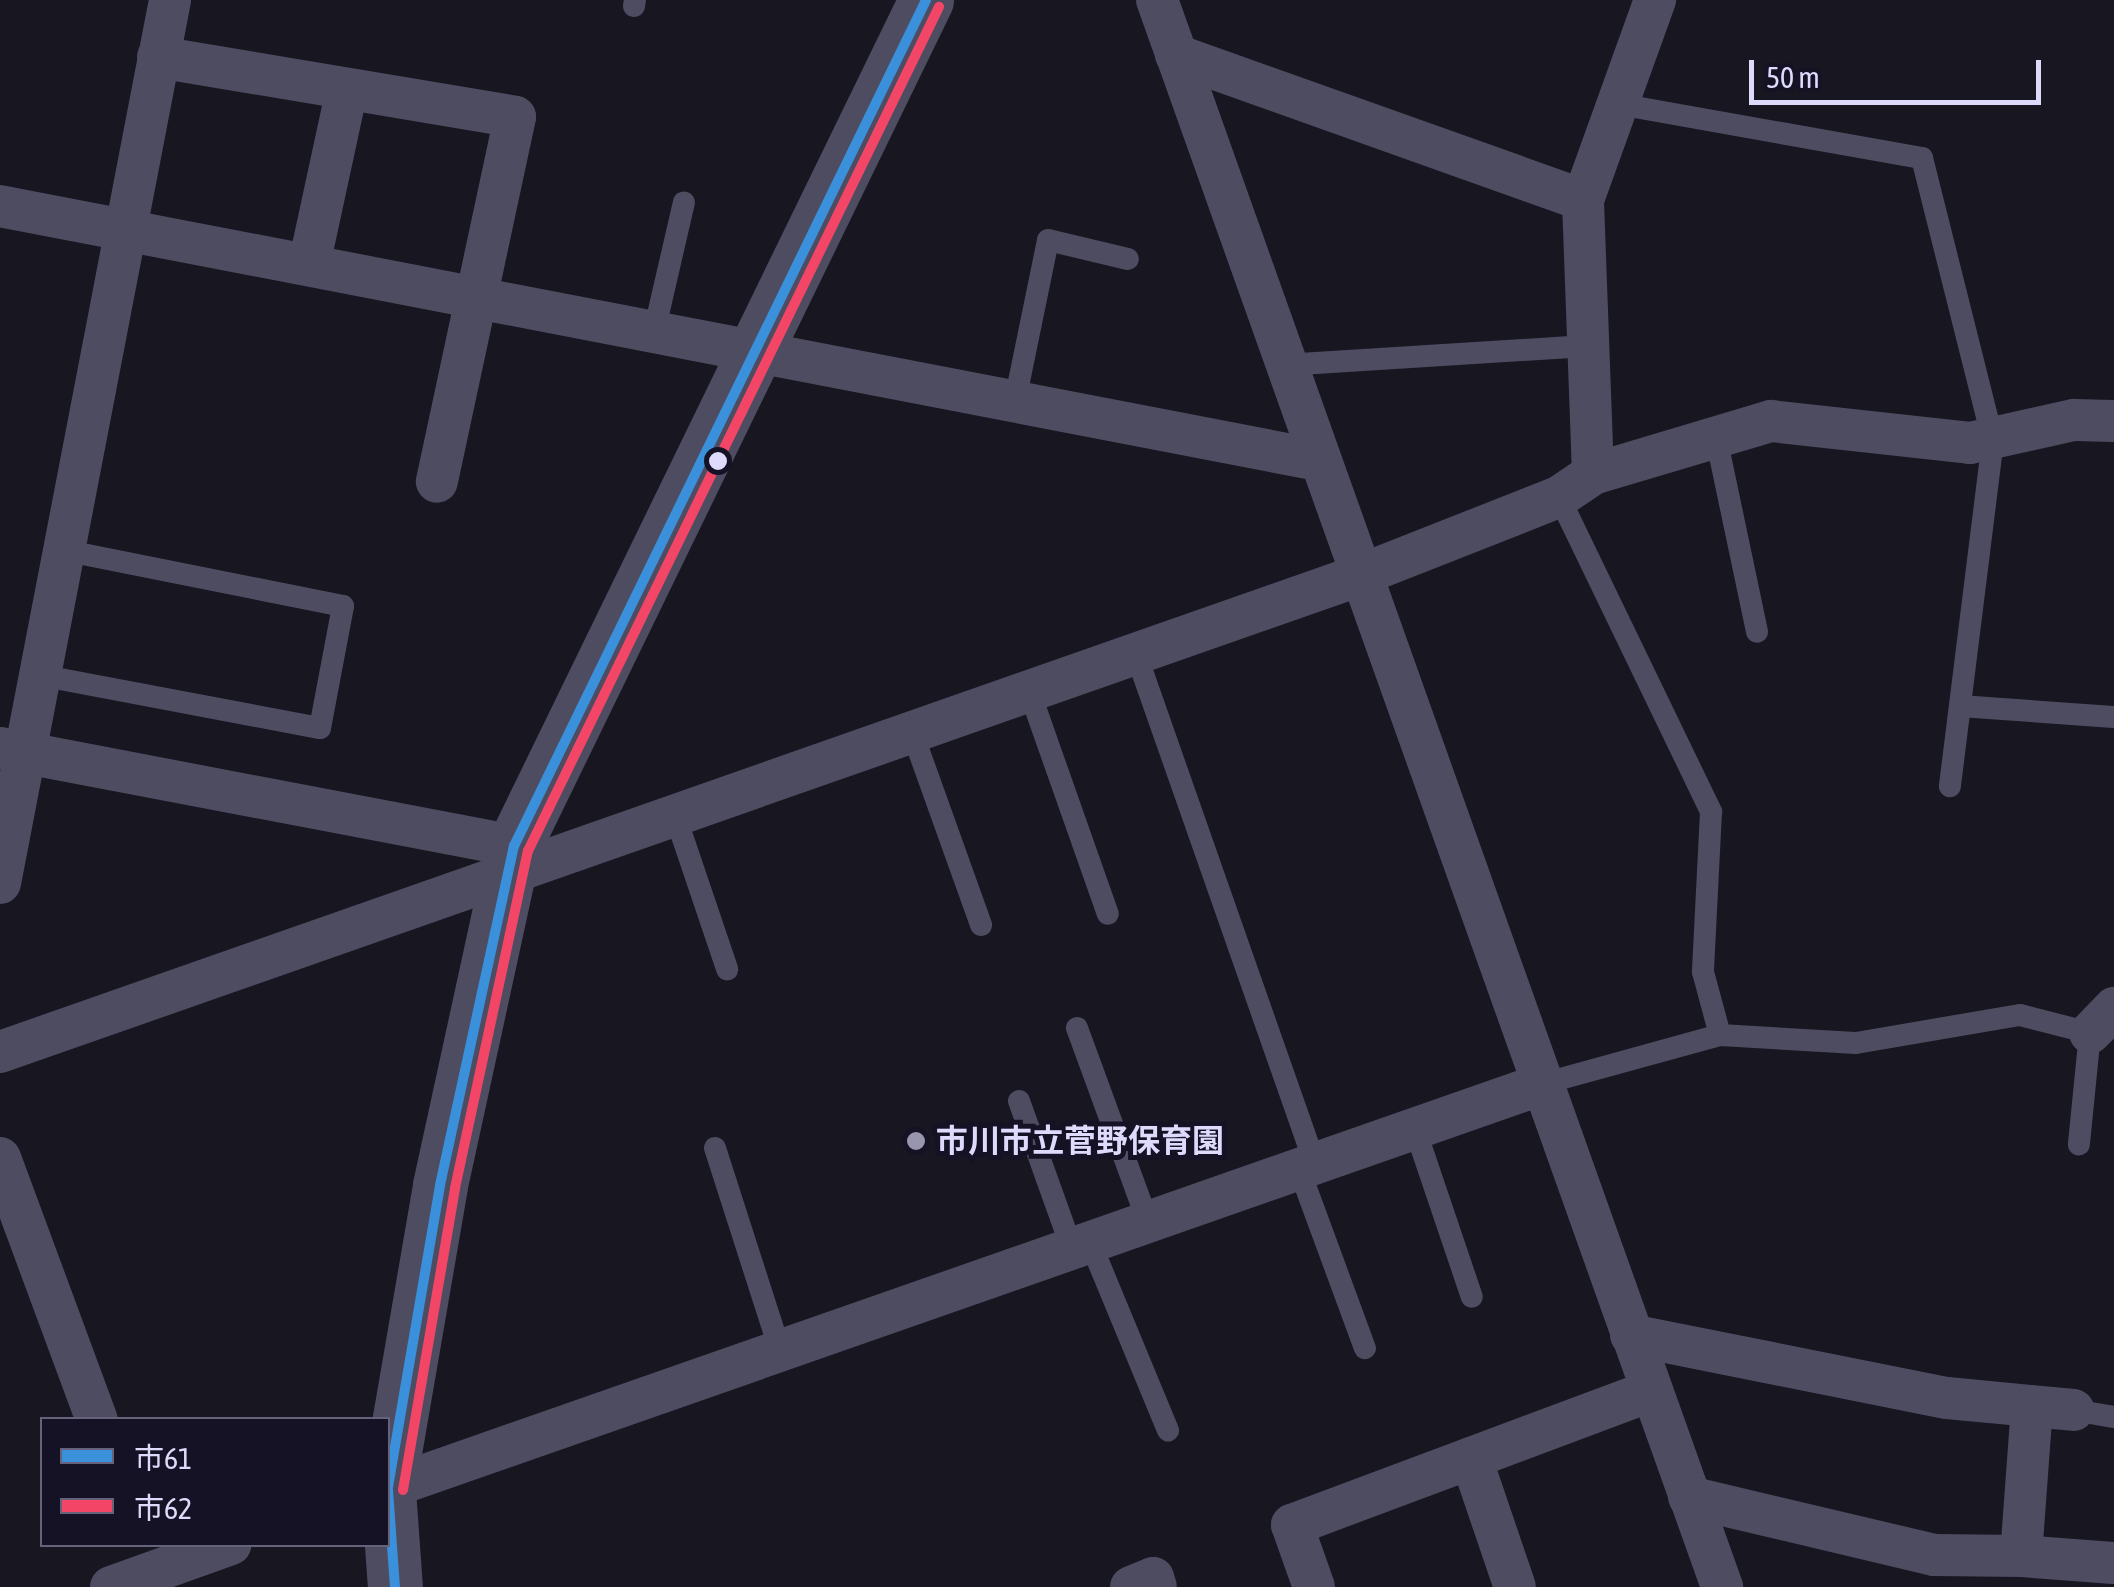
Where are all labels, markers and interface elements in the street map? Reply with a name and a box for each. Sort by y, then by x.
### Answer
scale bar [1754,40,2046,102]
text: 50 m [1766,60,1820,94]
unlabelled marker [708,451,728,471]
place label: 市川市立菅野保育園 [936,1122,1224,1160]
marker: 市川市立菅野保育園 [905,1130,927,1152]
legend [40,1417,390,1547]
text: 市61 [134,1441,192,1475]
text: 市62 [134,1491,192,1525]

